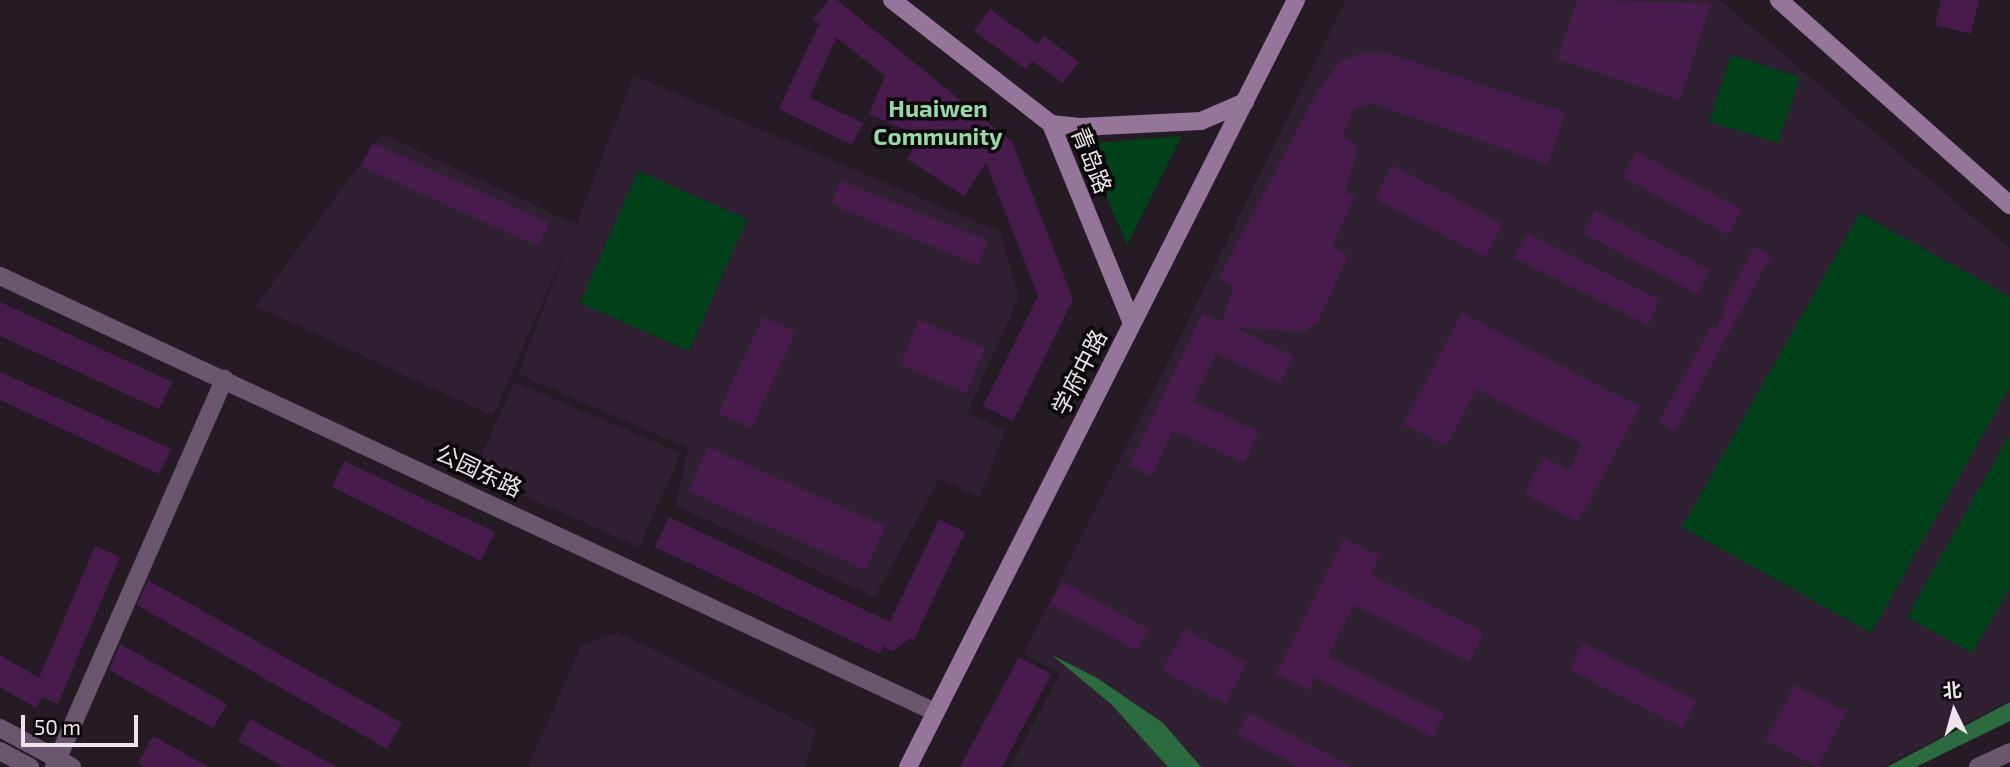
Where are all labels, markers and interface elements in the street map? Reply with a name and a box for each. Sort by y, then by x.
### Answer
district label: Huaiwen Community [873,94,1003,150]
street label: 青岛路 [1066,123,1118,197]
street label: 学府中路 [1046,325,1112,419]
street label: 公园东路 [431,438,527,502]
north arrow [1919,676,1989,746]
text: 北 [1942,677,1963,702]
scale bar [24,700,142,744]
text: 50 m [34,714,81,739]

